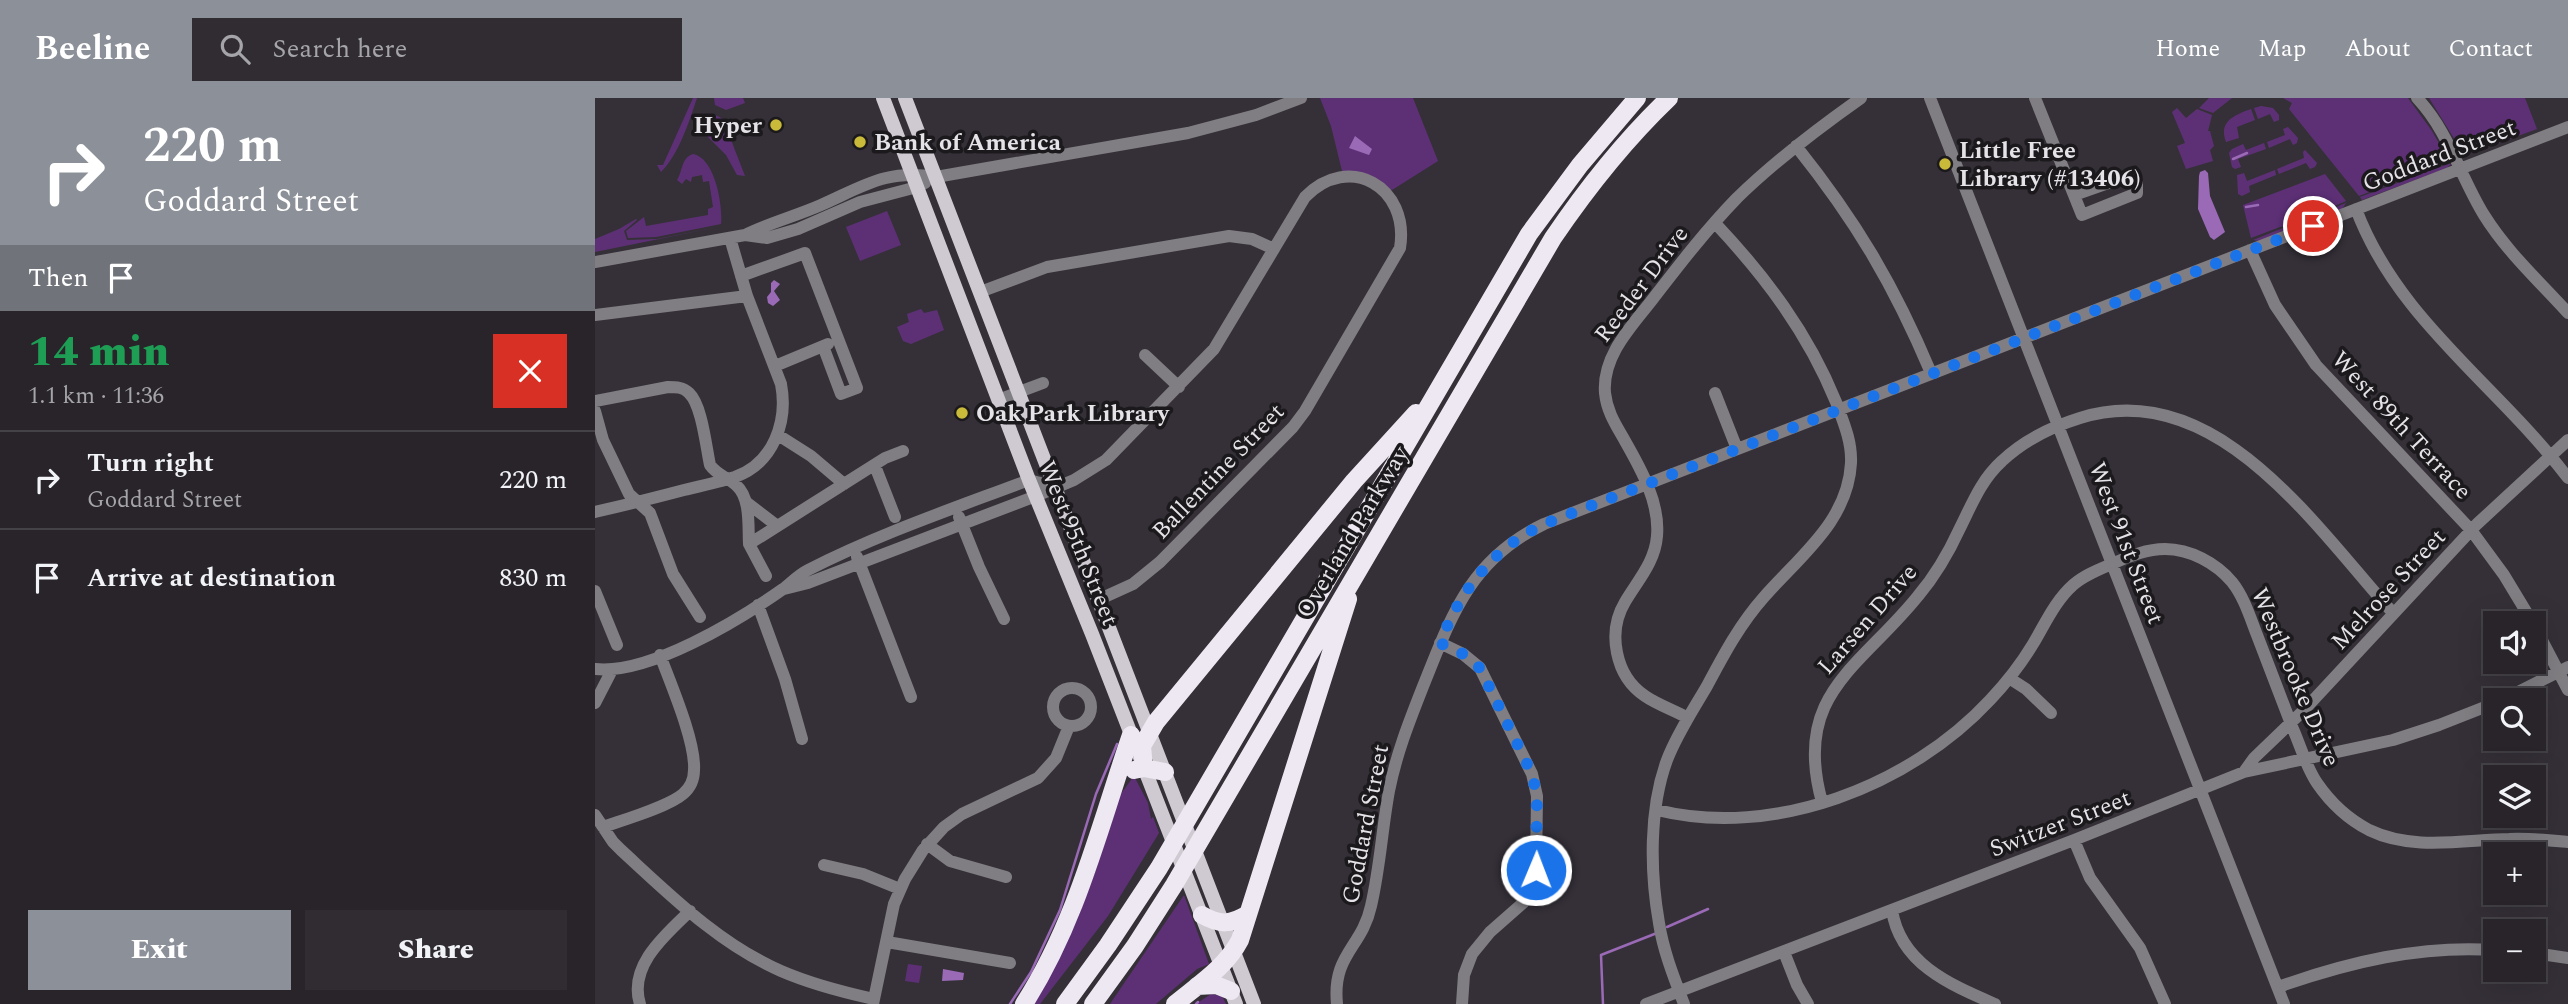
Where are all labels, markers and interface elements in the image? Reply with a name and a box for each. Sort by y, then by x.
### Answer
search box [192,18,682,81]
text: Beeline [35,24,150,74]
text: Search here [272,29,407,69]
icon: search [216,30,254,68]
text: Home [2155,31,2220,67]
text: Map [2258,31,2306,67]
text: About [2344,31,2410,67]
text: Contact [2448,31,2533,67]
place label: Hyper [694,108,763,144]
text: 220 m [143,109,282,184]
street label: Goddard Street [2357,110,2521,202]
marker: Hyper [768,117,784,133]
place label: Bank of America [874,125,1062,161]
icon: right [28,126,119,217]
place label: Little Free Library (#13406) [1959,133,2140,197]
marker: Bank of America [852,134,868,150]
marker: Little Free Library (#13406) [1937,156,1953,172]
text: Goddard Street [143,177,359,226]
pin [2283,196,2343,256]
icon: arrive [2294,207,2332,245]
street label: Reeder Drive [1586,218,1698,351]
text: Then [28,258,88,298]
icon: arrive [102,259,140,297]
text: 14 min [28,321,169,384]
button: close [493,334,567,408]
street label: West 89th Terrace [2322,343,2480,508]
text: 1.1 km · 11:36 [28,379,164,414]
street label: Ballentine Street [1144,395,1293,548]
place label: Oak Park Library [976,396,1171,432]
marker: Oak Park Library [954,405,970,421]
street label: Overland Parkway [1287,438,1419,626]
text: Turn right [87,443,214,483]
street label: West 95th Street [1029,456,1127,631]
street label: West 91st Street [2079,457,2173,630]
text: 220 m [499,460,567,500]
icon: right [28,461,66,499]
text: Goddard Street [87,483,242,518]
street label: Melrose Street [2323,521,2455,659]
street label: Larsen Drive [1809,556,1926,683]
text: Arrive at destination [87,558,336,598]
text: 830 m [499,558,567,598]
icon: arrive [28,559,66,597]
street label: Westbrooke Drive [2241,582,2349,773]
map controls [2483,611,2546,982]
button: sound [2483,611,2546,674]
button: search [2483,688,2546,751]
street label: Goddard Street [1333,741,1399,907]
button: layers [2483,765,2546,828]
street label: Switzer Street [1984,780,2136,867]
position arrow [1499,833,1573,907]
button: + [2483,842,2546,905]
button: Exit [28,910,291,990]
button: Share [305,910,567,990]
button: − [2483,919,2546,982]

